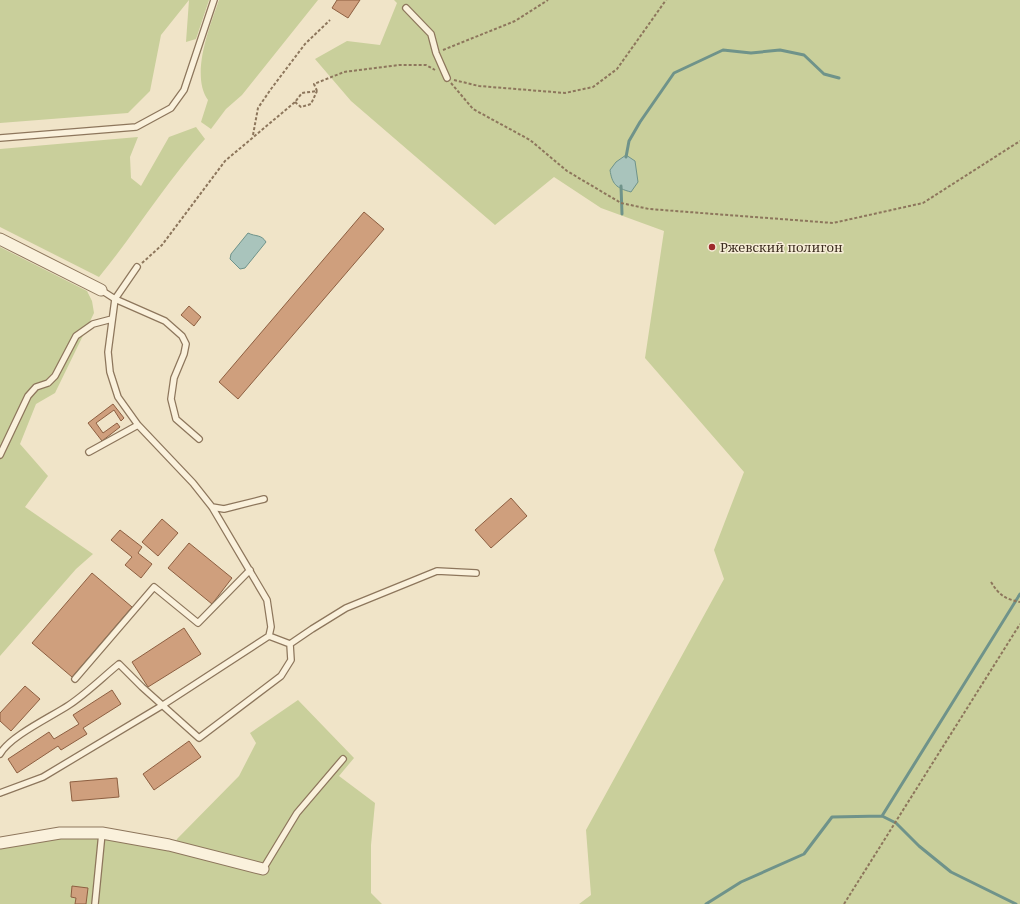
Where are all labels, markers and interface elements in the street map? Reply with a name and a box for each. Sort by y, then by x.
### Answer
place label: Ржевский полигон [720,238,843,256]
marker: Ржевский полигон [707,242,717,252]

